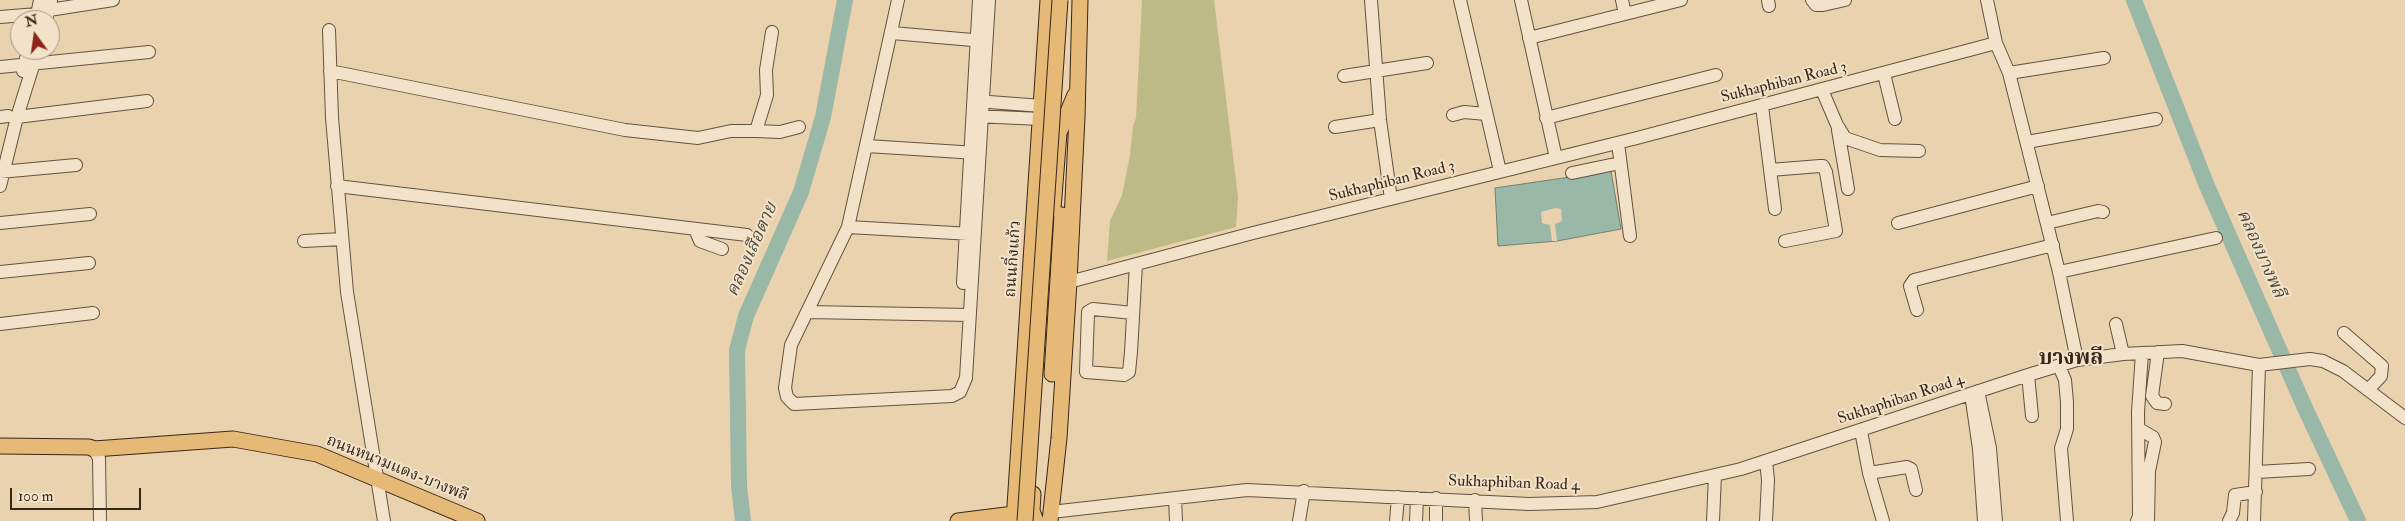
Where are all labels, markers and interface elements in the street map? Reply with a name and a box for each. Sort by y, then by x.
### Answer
north arrow [10,10,60,60]
text: N [23,11,40,31]
street label: Sukhaphiban Road 3 [1719,58,1849,108]
street label: Sukhaphiban Road 3 [1327,157,1457,207]
water label: คลองเสือตาย [723,200,783,300]
water label: คลองบางพลี [2231,206,2289,302]
street label: ถนนกิ่งแก้ว [1002,220,1026,298]
district label: บางพลี [2039,346,2103,372]
street label: Sukhaphiban Road 4 [1835,371,1967,429]
street label: ถนนหนามแดง-บางพลี [323,432,471,506]
street label: Sukhaphiban Road 4 [1448,472,1580,496]
scale bar [12,478,144,510]
text: 100 m [18,487,53,506]

